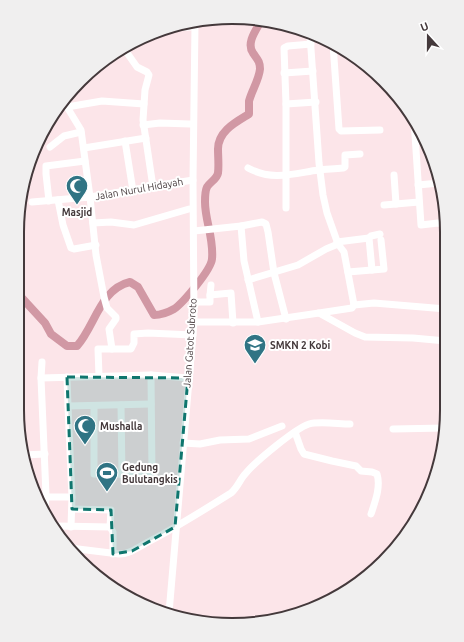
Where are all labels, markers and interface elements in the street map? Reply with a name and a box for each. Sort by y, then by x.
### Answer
north arrow [408,16,448,56]
text: U [419,20,430,34]
mosque icon: Masjid [64,173,90,206]
street label: Jalan Nurul Hidayah [94,176,184,202]
place label: Masjid [62,207,92,218]
street label: Jalan Gatot Subroto [181,298,199,388]
school or university icon: SMKN 2 Kobi [242,332,268,365]
place label: SMKN 2 Kobi [270,340,330,351]
mosque icon: Mushalla [72,413,98,446]
place label: Mushalla [100,421,142,432]
sports icon: Gedung Bulutangkis [94,460,120,493]
place label: Gedung Bulutangkis [122,462,178,485]

